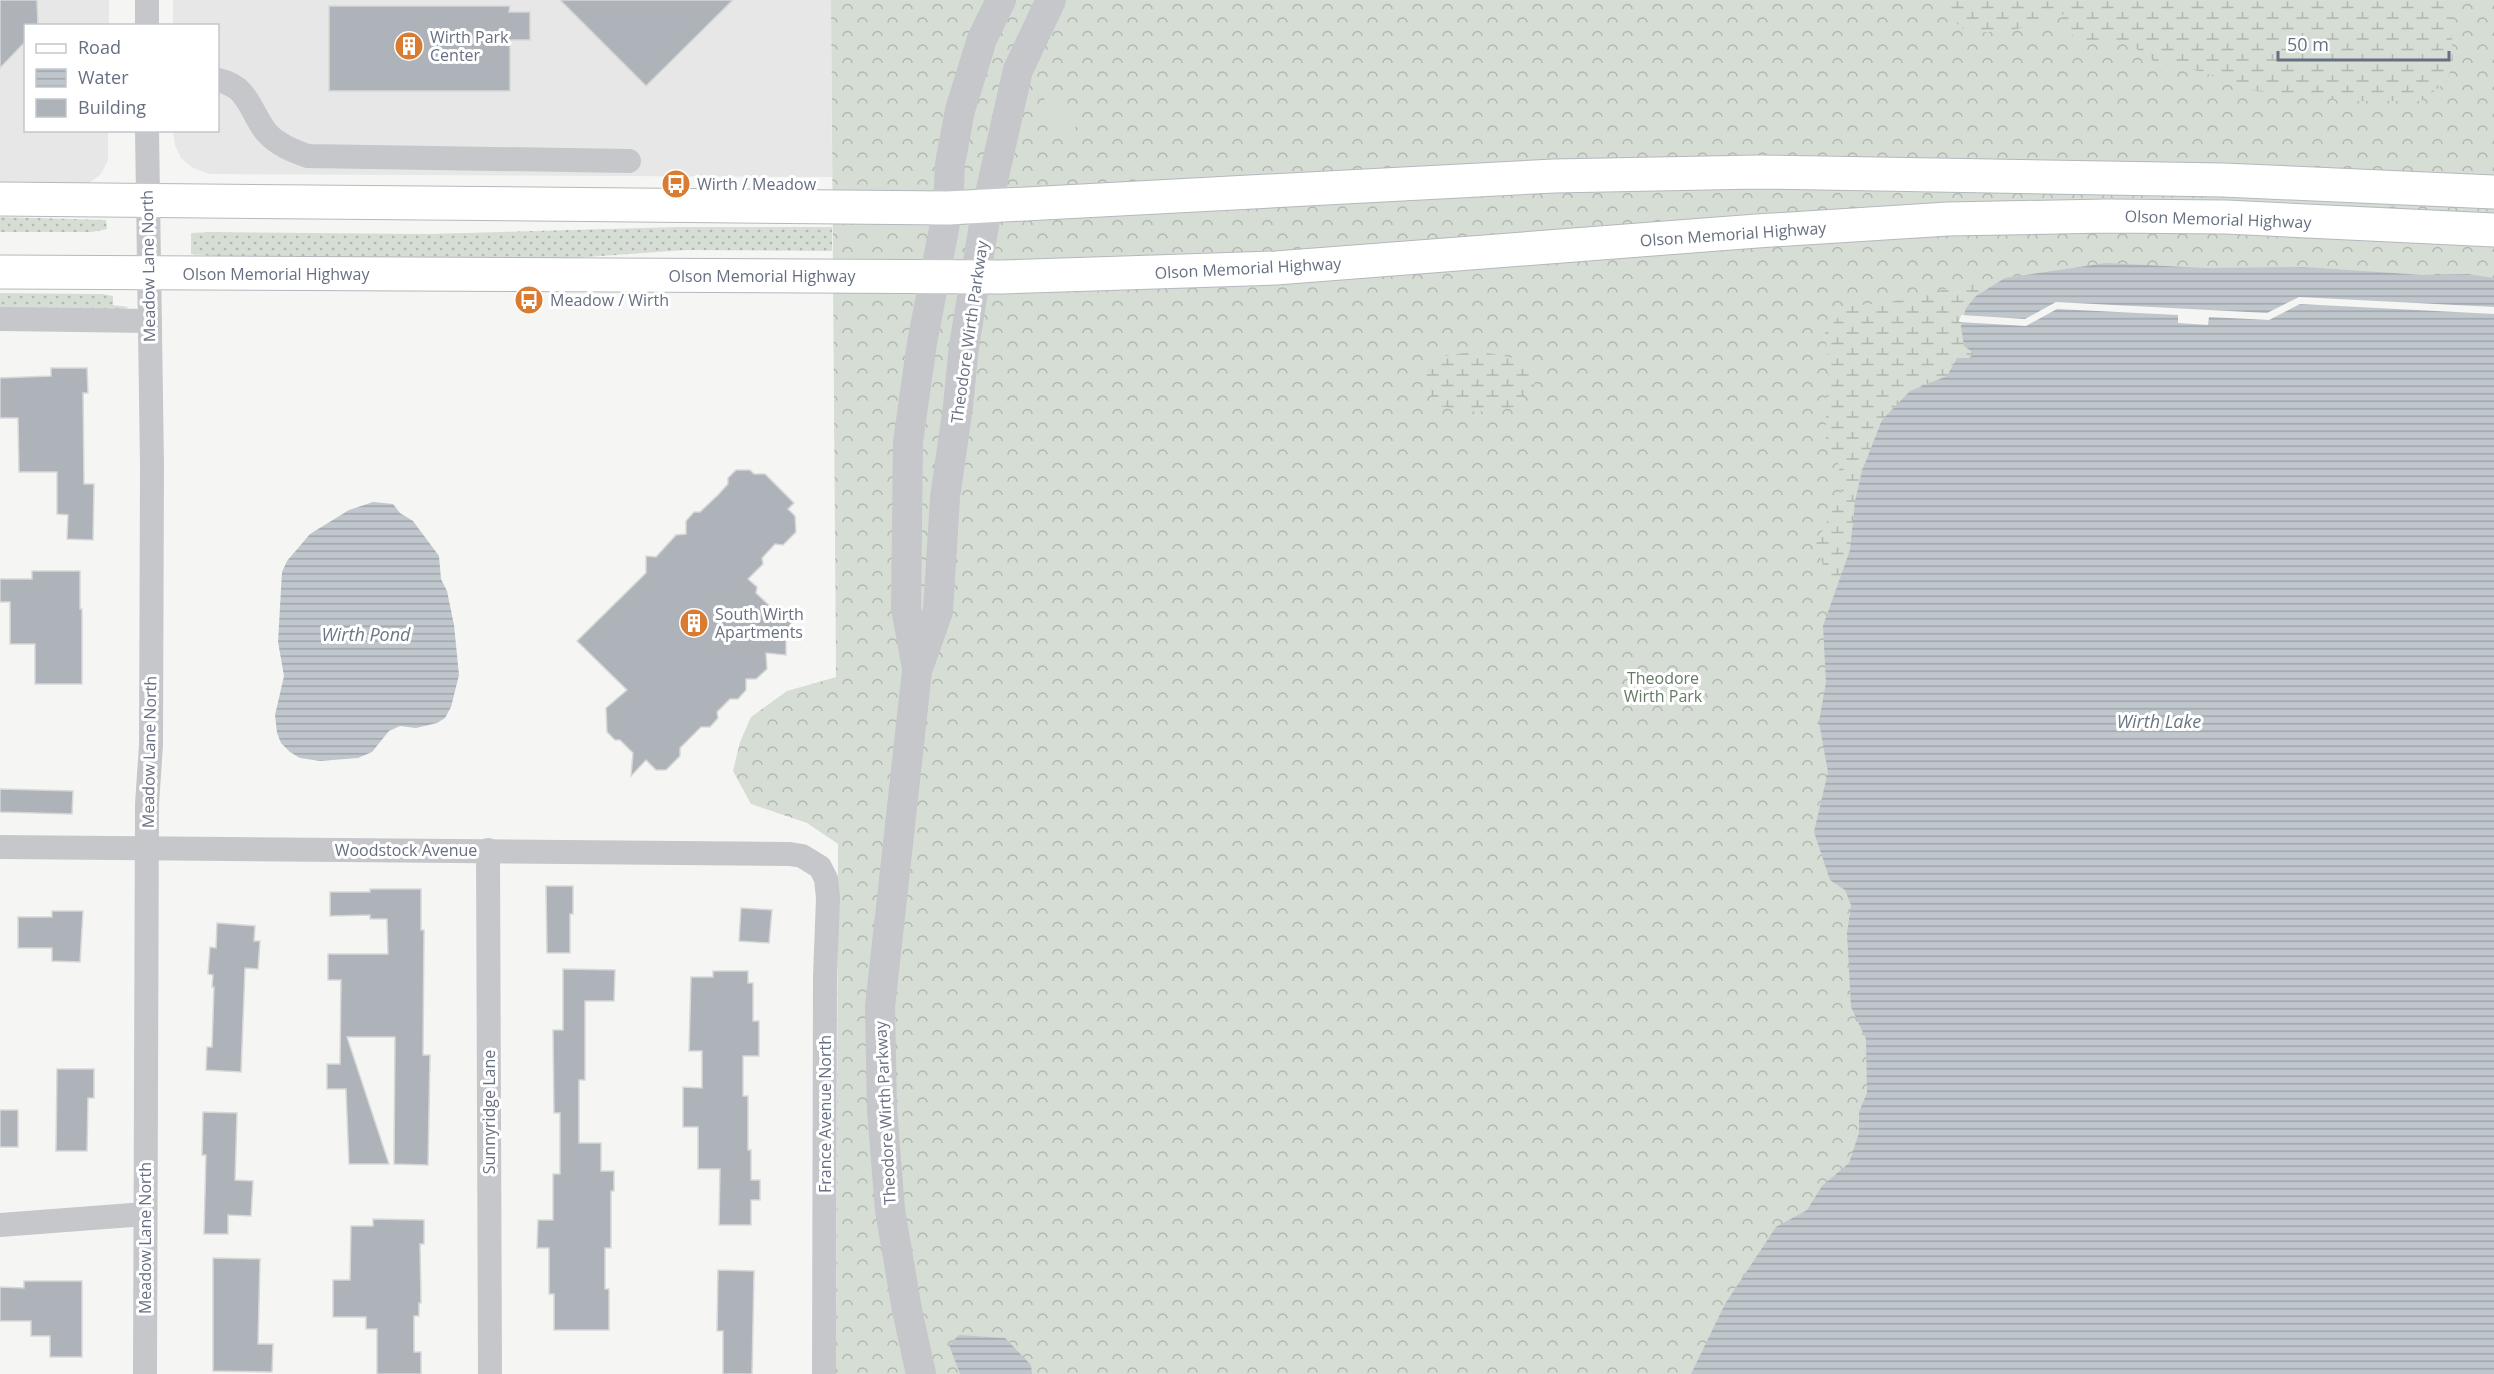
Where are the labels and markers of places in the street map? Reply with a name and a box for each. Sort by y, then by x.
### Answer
place label: Wirth Park Center [430,26,509,66]
building icon: Wirth Park Center [393,30,425,62]
bus stop icon: Wirth / Meadow [660,168,692,200]
place label: Wirth / Meadow [697,173,817,195]
bus stop icon: Meadow / Wirth [513,284,545,316]
place label: Meadow / Wirth [550,289,669,311]
place label: South Wirth Apartments [715,603,804,643]
building icon: South Wirth Apartments [678,607,710,639]

